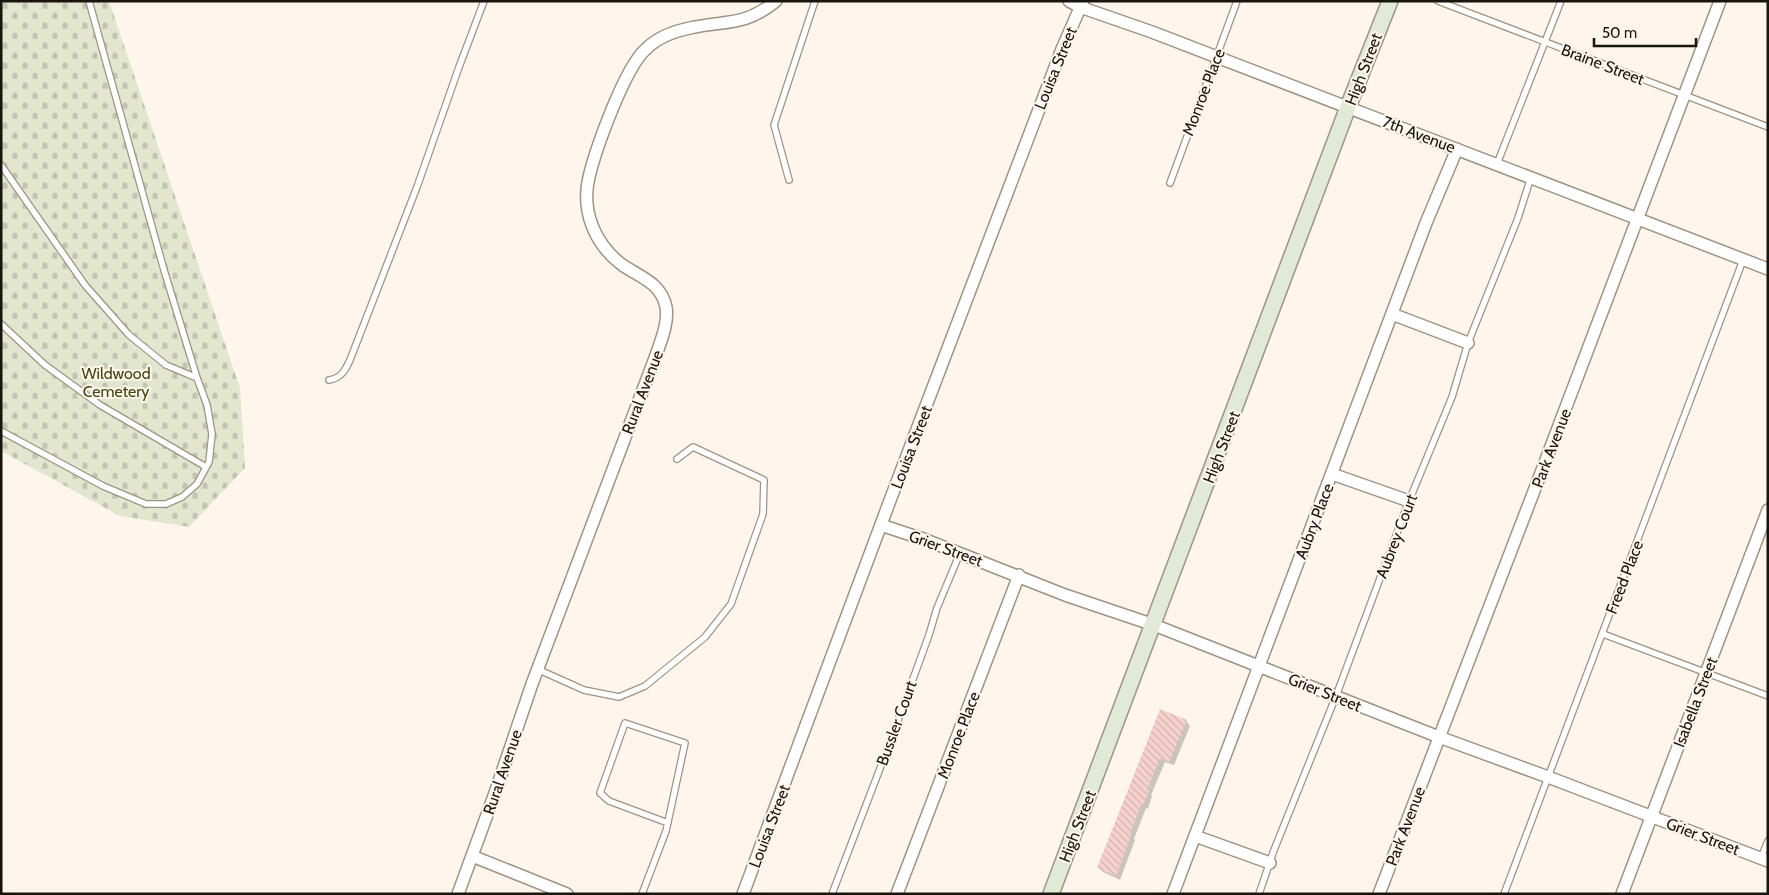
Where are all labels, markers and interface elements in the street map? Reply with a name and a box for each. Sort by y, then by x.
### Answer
scale bar [1594,15,1696,47]
street label: Louisa Street [1030,24,1081,112]
text: 50 m [1602,24,1637,42]
street label: High Street [1341,30,1386,108]
street label: Braine Street [1559,40,1648,89]
street label: Monroe Place [1178,46,1229,138]
street label: 7th Avenue [1380,112,1458,157]
street label: Rural Avenue [618,347,667,437]
park label: Wildwood Cemetery [81,364,151,401]
street label: Louisa Street [887,402,936,491]
street label: Park Avenue [1528,406,1575,490]
street label: High Street [1199,408,1244,486]
street label: Aubry Place [1291,481,1338,562]
street label: Aubrey Court [1372,491,1421,581]
street label: Grier Street [906,526,986,571]
street label: Freed Place [1602,538,1647,617]
street label: Isabella Street [1670,654,1722,750]
street label: Grier Street [1286,669,1365,716]
street label: Bussler Court [872,678,921,768]
street label: Monroe Place [933,689,984,781]
street label: Rural Avenue [479,727,526,817]
street label: Louisa Street [745,781,794,870]
street label: Park Avenue [1382,784,1429,868]
street label: High Street [1055,787,1100,865]
street label: Grier Street [1663,814,1743,859]

